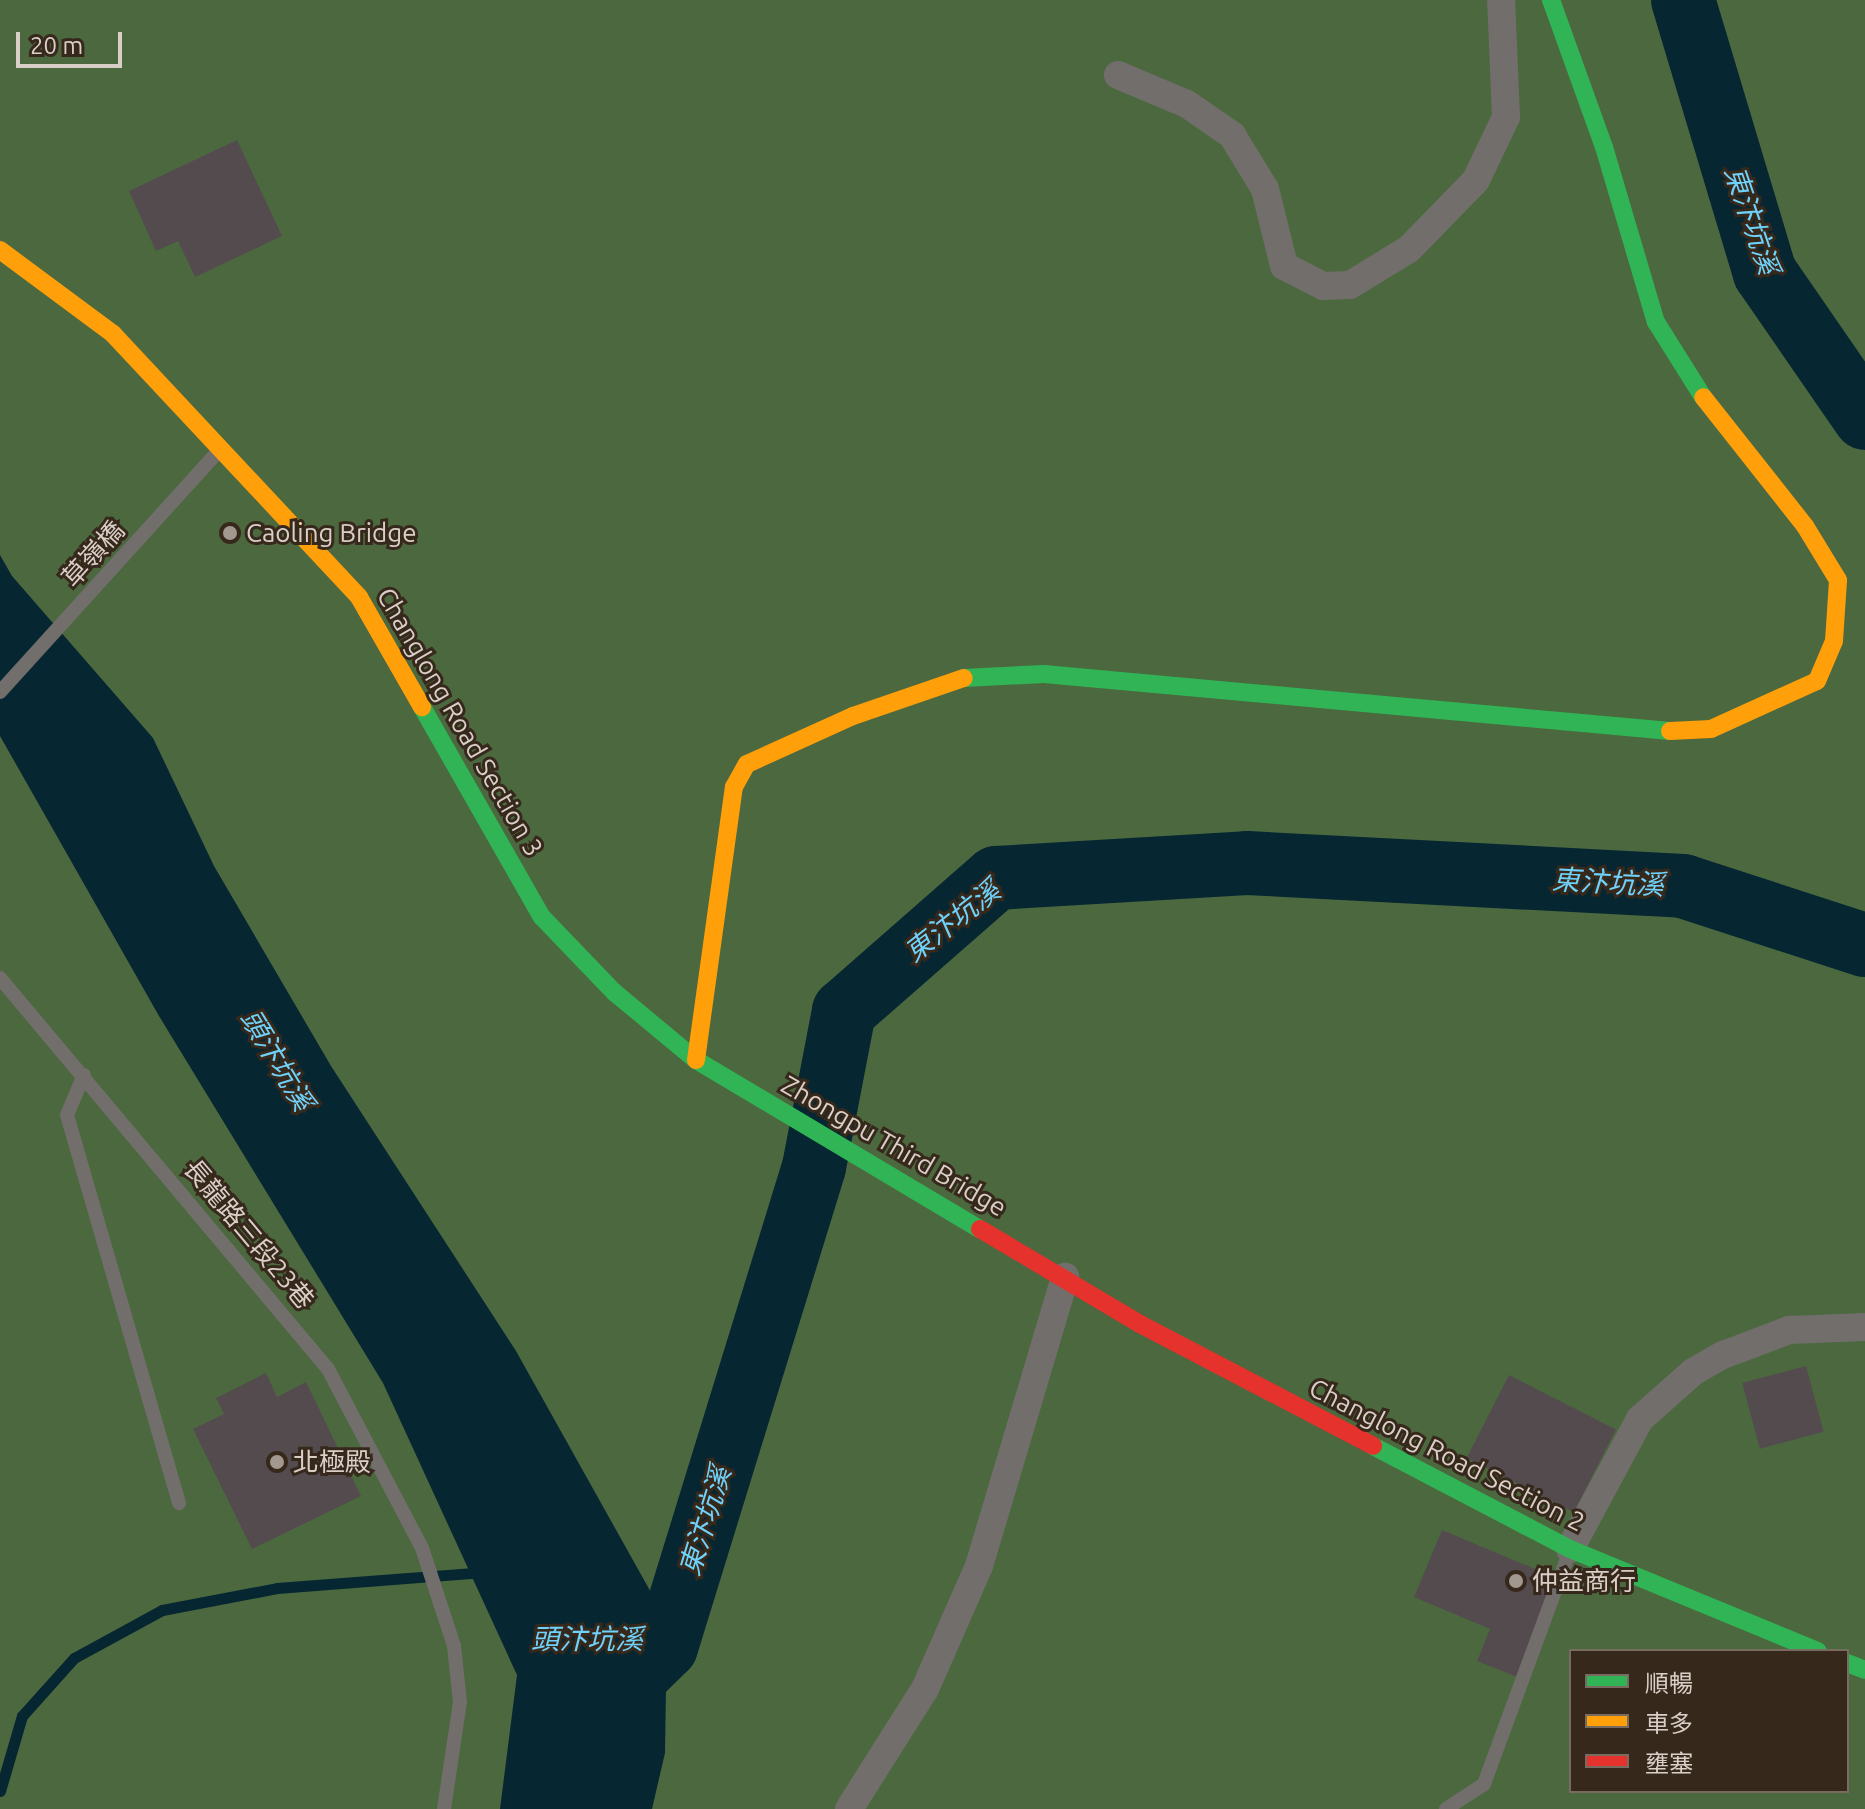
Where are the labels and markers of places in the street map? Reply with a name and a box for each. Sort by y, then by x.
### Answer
place label: Caoling Bridge [246,517,417,549]
marker: Caoling Bridge [221,524,239,542]
place label: 北極殿 [293,1446,371,1478]
marker: 北極殿 [268,1453,286,1471]
place label: 仲益商行 [1532,1565,1636,1597]
marker: 仲益商行 [1507,1572,1525,1590]

